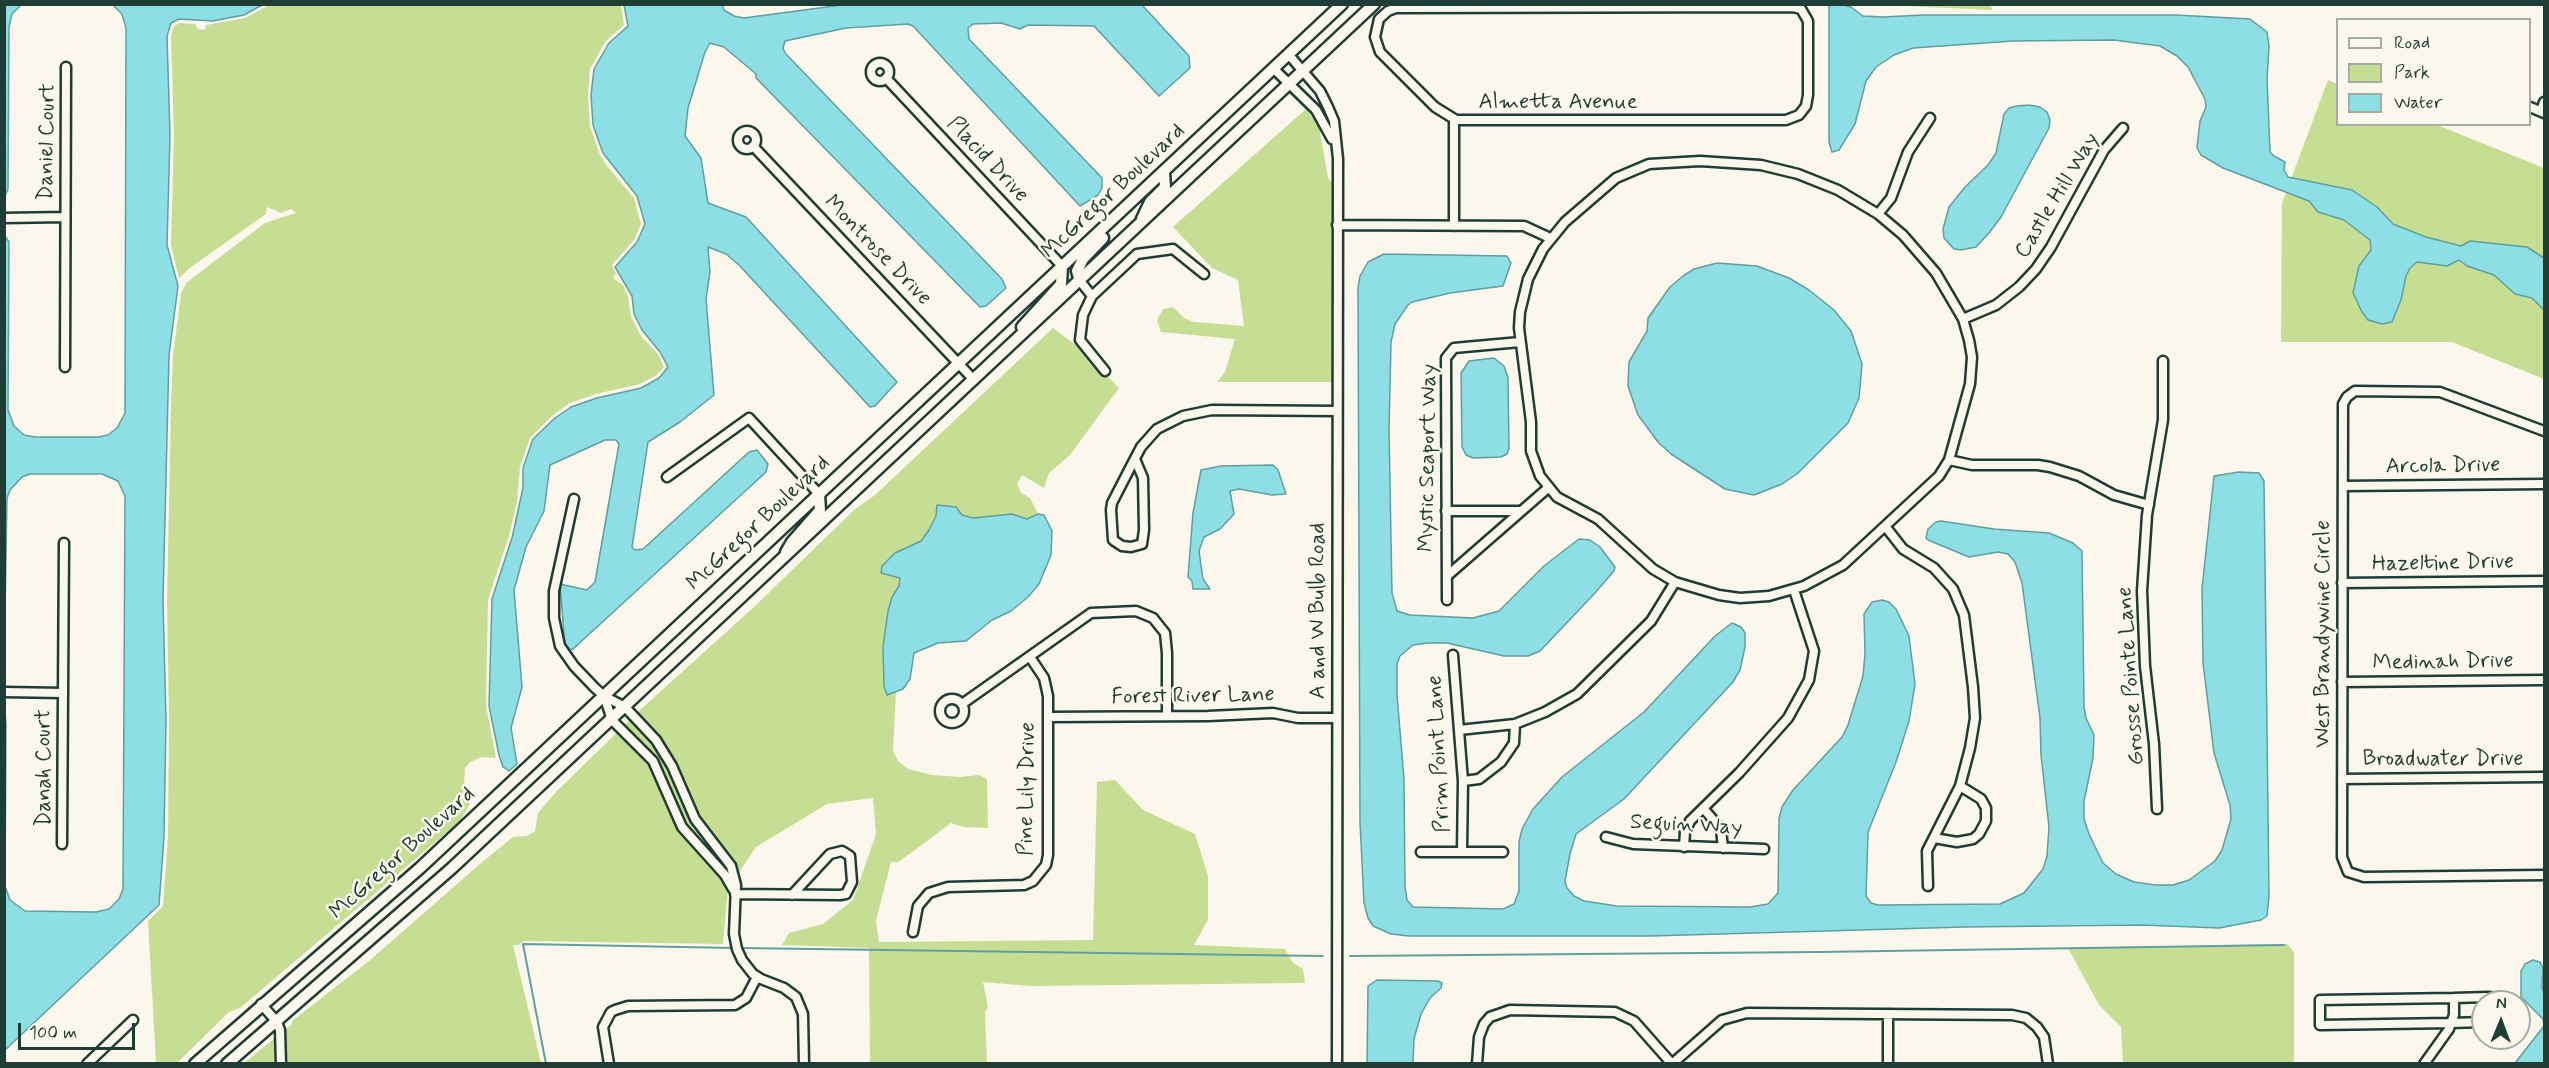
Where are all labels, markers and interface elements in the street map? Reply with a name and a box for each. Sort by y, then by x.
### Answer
legend [2336,18,2531,126]
text: Road [2394,31,2430,55]
text: Park [2394,61,2430,85]
street label: Daniel Court [34,83,62,201]
street label: Almetta Avenue [1478,90,1638,116]
text: Water [2394,91,2442,115]
street label: Placid Drive [941,111,1033,209]
street label: McGregor Boulevard [1037,119,1191,265]
street label: Castle Hill Way [2010,128,2106,264]
street label: Montrose Drive [818,190,936,312]
street label: Mystic Seaport Way [1414,364,1444,552]
street label: McGregor Boulevard [682,451,836,597]
street label: Arcola Drive [2385,453,2501,481]
street label: West Brandywine Circle [2311,520,2337,748]
street label: A and W Bulb Road [1306,523,1332,699]
street label: Hazeltine Drive [2372,550,2514,578]
street label: Grosse Pointe Lane [2113,586,2151,766]
street label: Medinah Drive [2372,649,2514,677]
street label: Prim Point Lane [1423,675,1457,833]
street label: Forest River Lane [1111,682,1275,712]
street label: Danah Court [32,709,58,827]
street label: Pine Lily Drive [1014,722,1042,856]
street label: Broadwater Drive [2363,747,2523,773]
street label: McGregor Boulevard [325,782,481,926]
street label: Seguin Way [1629,810,1743,842]
north arrow [2471,990,2531,1050]
text: N [2496,993,2507,1014]
scale bar [21,1011,138,1049]
text: 100 m [29,1021,77,1045]

